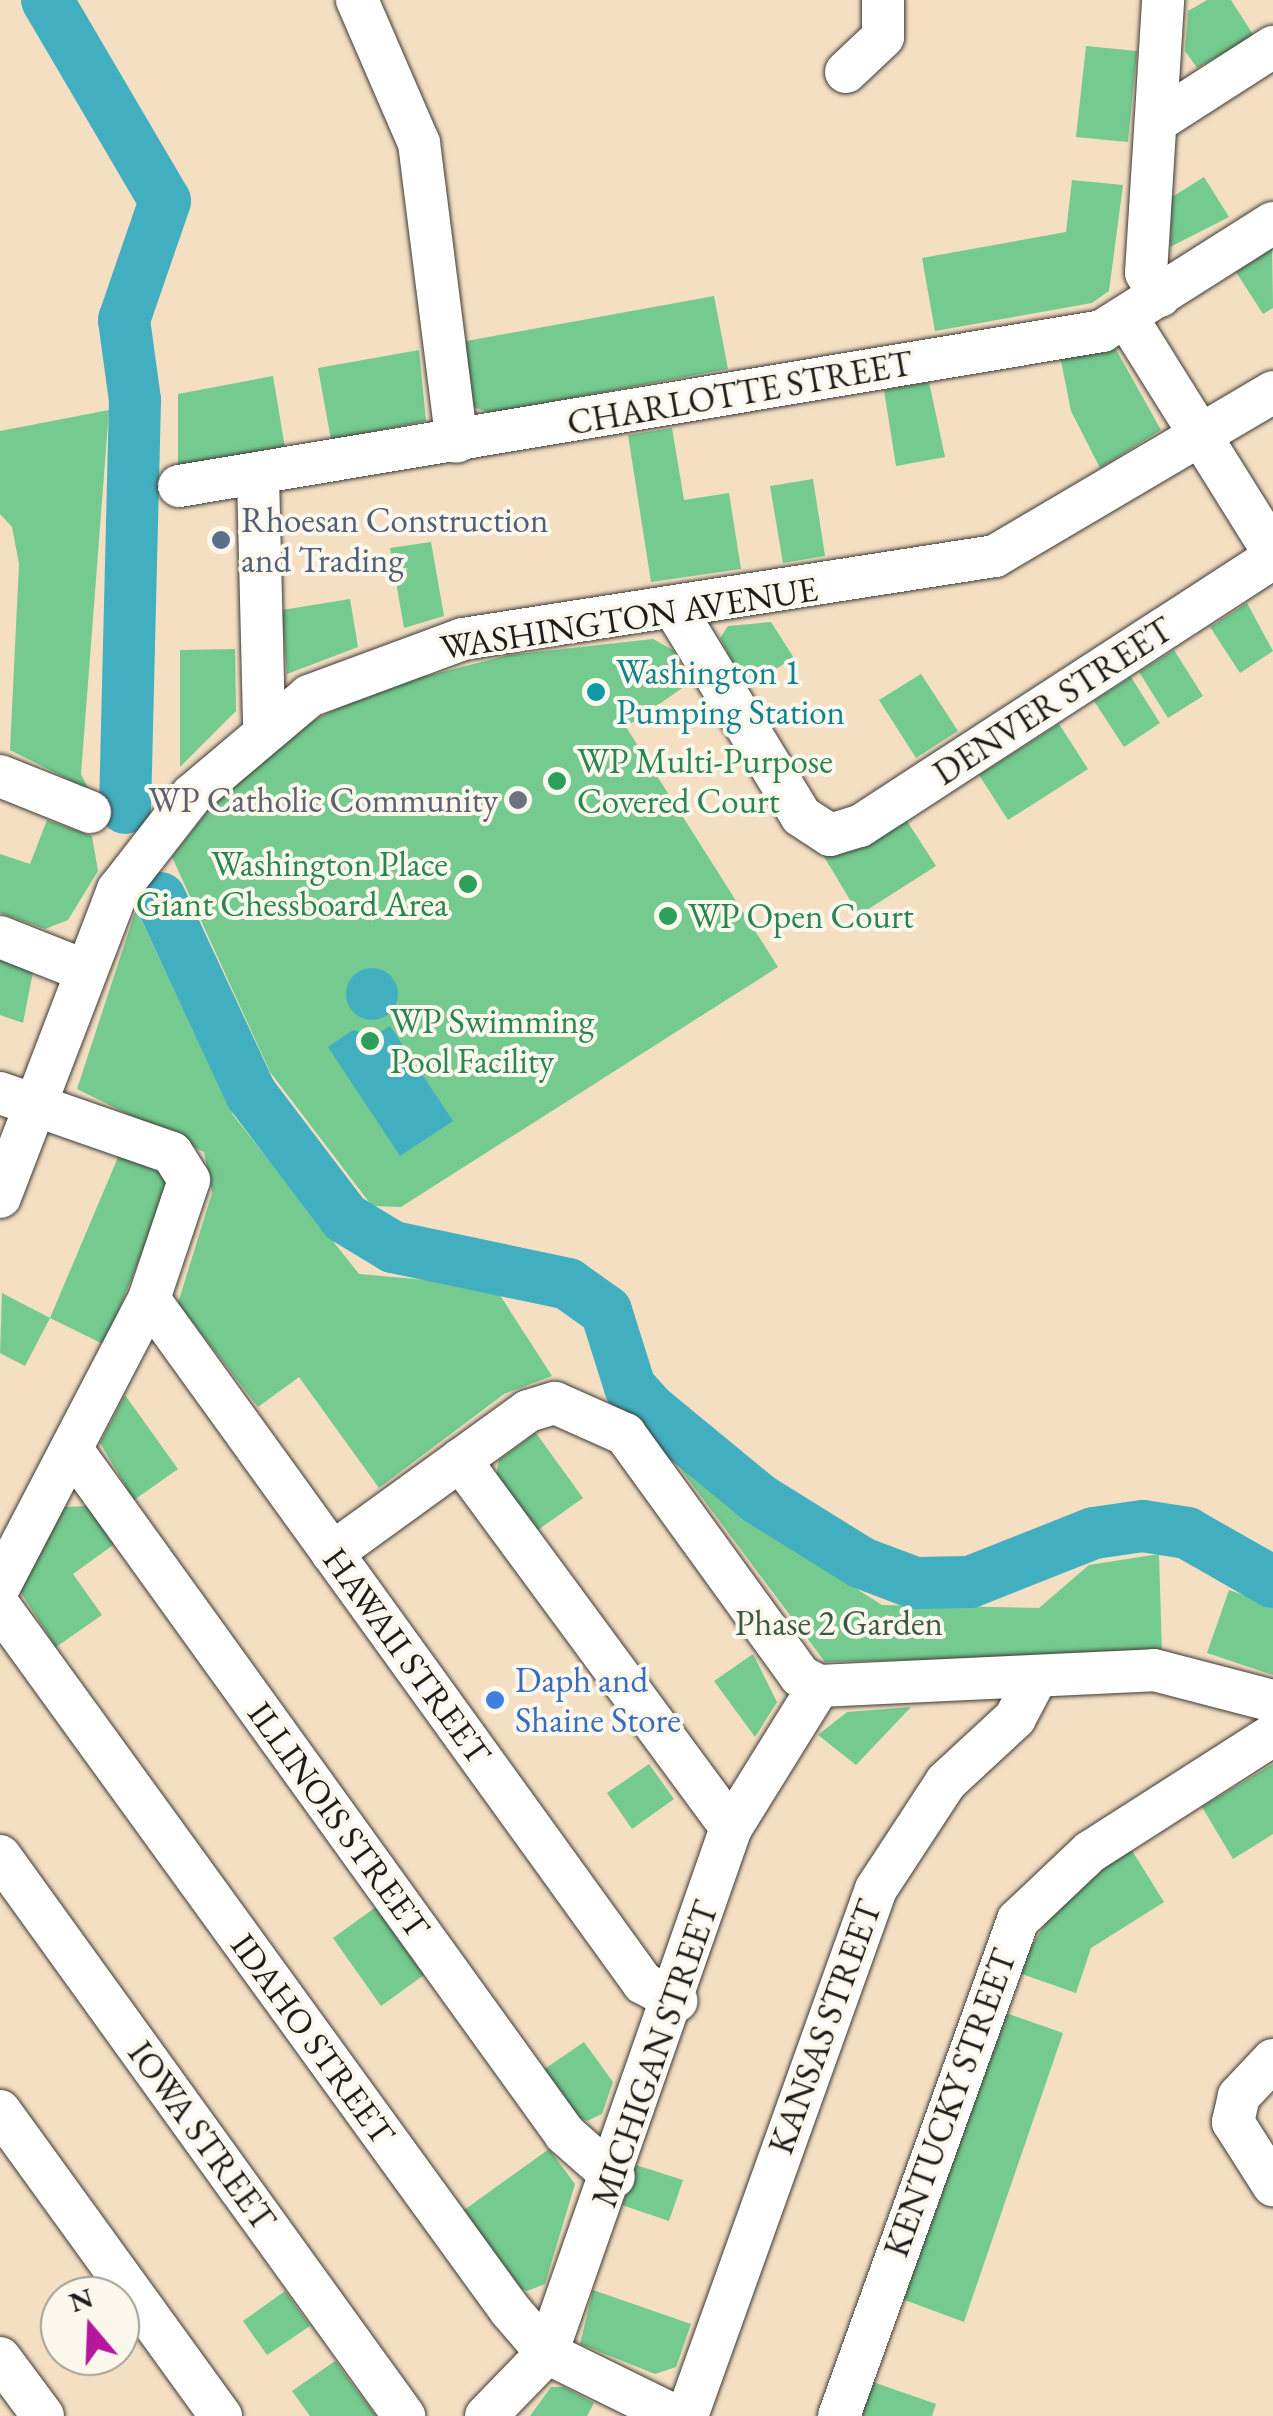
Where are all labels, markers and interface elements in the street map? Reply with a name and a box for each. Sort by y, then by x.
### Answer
street label: CHARLOTTE STREET [564,342,916,444]
place label: Rhoesan Construction and Trading [241,499,548,581]
marker: Rhoesan Construction and Trading [210,529,232,551]
street label: WASHINGTON AVENUE [437,567,821,669]
street label: DENVER STREET [926,608,1180,794]
place label: Washington 1 Pumping Station [616,651,845,733]
marker: Washington 1 Pumping Station [585,681,607,703]
place label: WP Multi-Purpose Covered Court [577,740,833,822]
marker: WP Multi-Purpose Covered Court [546,770,568,792]
place label: WP Catholic Community [148,779,498,821]
marker: WP Catholic Community [507,789,529,811]
place label: Washington Place Giant Chessboard Area [136,843,448,925]
marker: Washington Place Giant Chessboard Area [457,873,479,895]
place label: WP Open Court [688,895,914,937]
marker: WP Open Court [657,905,679,927]
place label: WP Swimming Pool Facility [390,1000,594,1082]
marker: WP Swimming Pool Facility [359,1030,381,1052]
street label: HAWAII STREET [314,1539,500,1773]
park label: Phase 2 Garden [735,1602,943,1644]
place label: Daph and Shaine Store [515,1659,681,1741]
marker: Daph and Shaine Store [484,1689,506,1711]
street label: ILLINOIS STREET [239,1694,439,1946]
street label: KANSAS STREET [760,1894,890,2160]
street label: MICHIGAN STREET [583,1896,727,2212]
street label: IDAHO STREET [222,1925,404,2153]
street label: KENTUCKY STREET [875,1944,1025,2262]
street label: IOWA STREET [119,2033,285,2239]
north arrow [40,2276,140,2376]
text: N [64,2279,97,2320]

